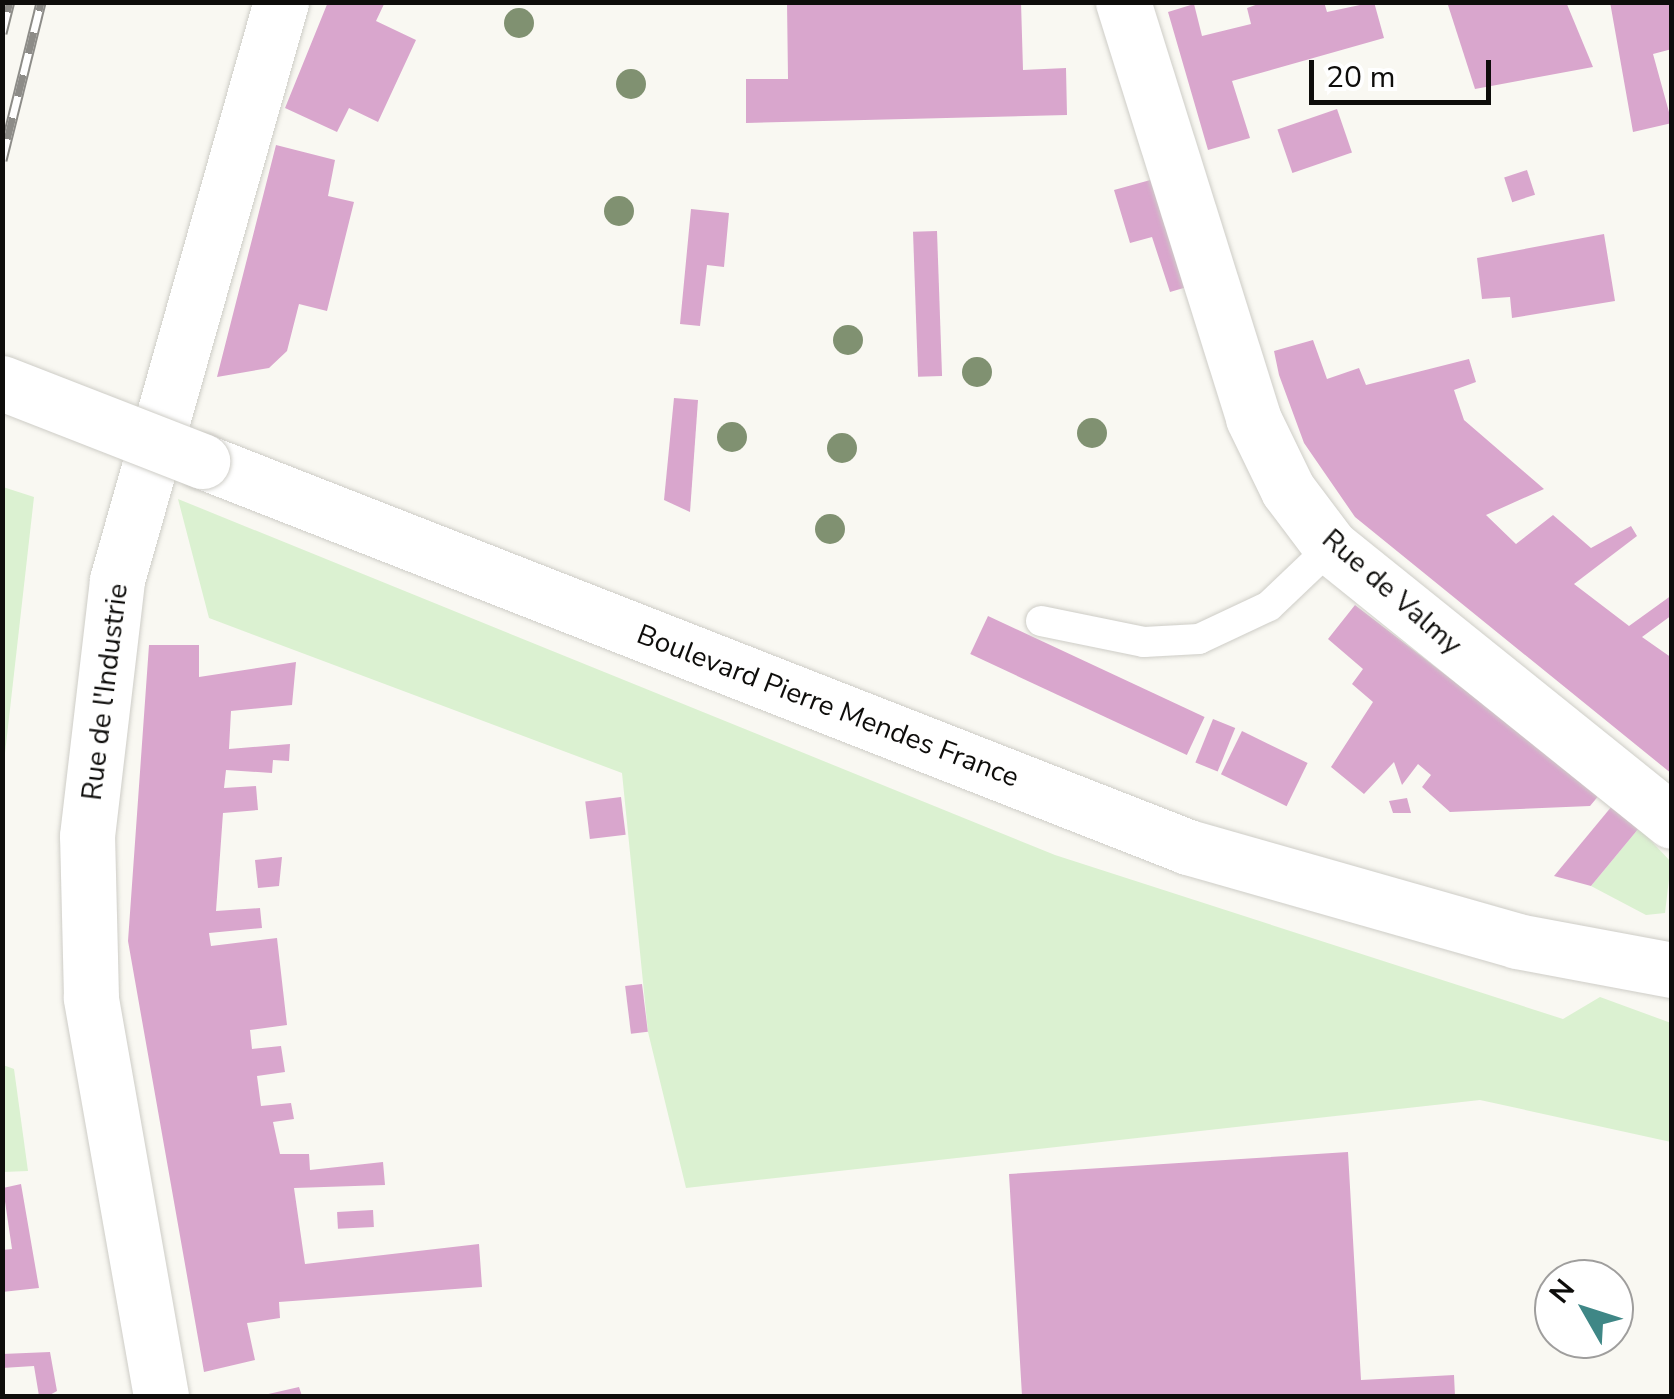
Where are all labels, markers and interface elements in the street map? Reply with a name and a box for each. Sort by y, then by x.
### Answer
scale bar [1314,40,1496,102]
text: 20 m [1326,57,1395,98]
street label: Rue de Valmy [1315,522,1469,662]
street label: Rue de l'Industrie [75,582,135,802]
street label: Boulevard Pierre Mendes France [632,617,1024,795]
north arrow [1534,1259,1634,1359]
text: N [1541,1271,1584,1311]

